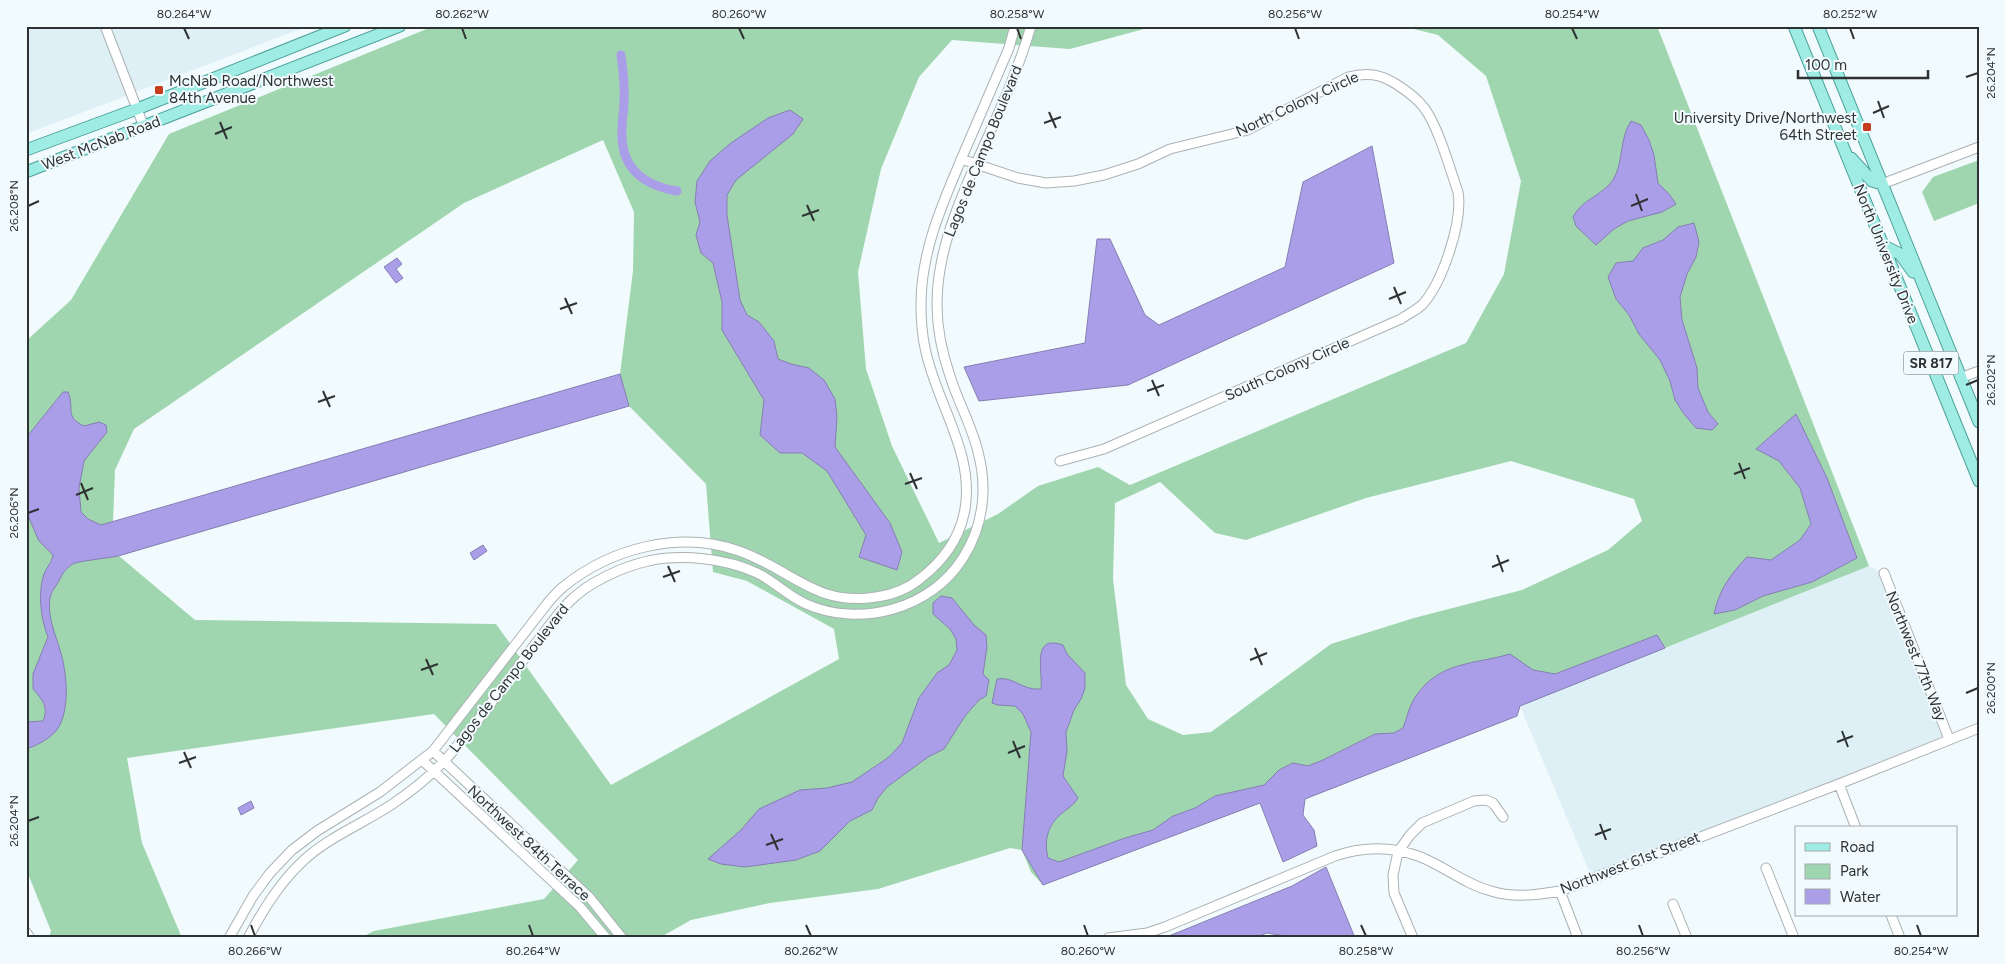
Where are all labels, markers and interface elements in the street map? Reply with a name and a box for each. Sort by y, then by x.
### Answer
text: 80.264°W [157,7,212,21]
text: 80.262°W [435,7,489,21]
text: 80.260°W [712,7,767,21]
text: 80.258°W [990,7,1045,21]
text: 80.256°W [1268,7,1322,21]
text: 80.254°W [1545,7,1600,21]
text: 80.252°W [1823,7,1877,21]
text: 26.204°N [1984,47,1998,99]
scale bar [1798,48,1928,80]
text: 100 m [1805,56,1847,74]
street label: Lagos de Campo Boulevard [940,63,1026,239]
street label: North Colony Circle [1233,68,1361,140]
place label: McNab Road/Northwest 84th Avenue [169,72,334,107]
marker: McNab Road/Northwest 84th Avenue [153,84,165,96]
place label: University Drive/Northwest 64th Street [1674,109,1857,144]
street label: West McNab Road [39,112,163,174]
marker: University Drive/Northwest 64th Street [1861,121,1873,133]
text: 26.208°N [7,180,21,232]
street label: North University Drive [1850,182,1922,326]
street label: South Colony Circle [1222,333,1352,405]
road number: SR 817 [1904,352,1958,374]
text: 26.202°N [1984,355,1998,405]
text: 26.206°N [7,488,21,538]
street label: Northwest 77th Way [1882,588,1950,724]
street label: Lagos de Campo Boulevard [445,600,573,756]
text: 26.200°N [1984,662,1998,714]
street label: Northwest 84th Terrace [464,781,594,905]
text: 26.204°N [7,795,21,847]
legend [1795,826,1958,916]
street label: Northwest 61st Street [1557,828,1703,898]
text: Road [1840,838,1875,856]
text: Park [1840,862,1869,880]
text: Water [1840,888,1880,906]
text: 80.266°W [228,944,282,958]
text: 80.264°W [506,944,561,958]
text: 80.262°W [784,944,838,958]
text: 80.260°W [1061,944,1116,958]
text: 80.258°W [1339,944,1394,958]
text: 80.256°W [1616,944,1670,958]
text: 80.254°W [1894,944,1949,958]

